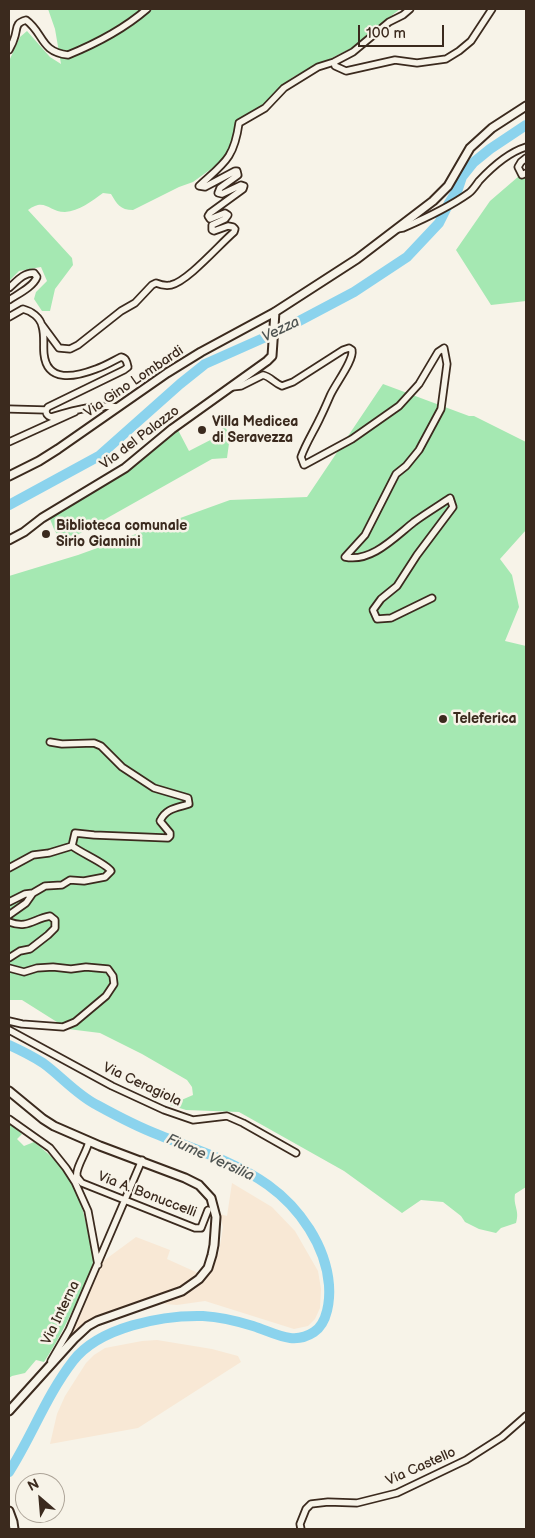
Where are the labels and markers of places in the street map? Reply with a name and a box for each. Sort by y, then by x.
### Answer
place label: Villa Medicea di Seravezza [212,414,298,447]
marker: Villa Medicea di Seravezza [196,424,208,436]
place label: Biblioteca comunale Sirio Giannini [56,518,187,550]
marker: Biblioteca comunale Sirio Giannini [40,528,52,540]
place label: Teleferica [453,711,517,727]
marker: Teleferica [437,713,449,725]

